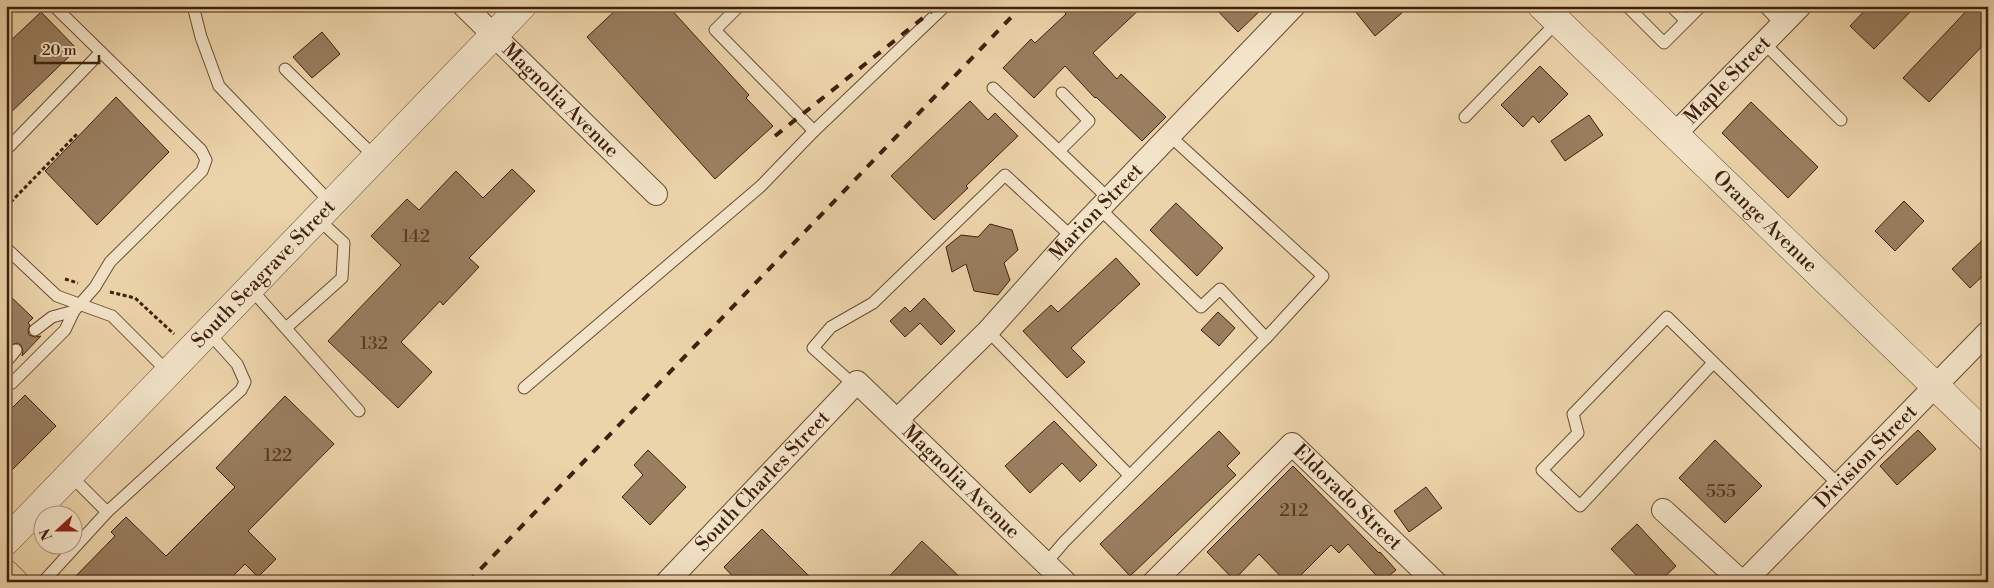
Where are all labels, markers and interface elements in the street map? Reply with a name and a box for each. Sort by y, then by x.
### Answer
street label: Maple Street [1679,31,1776,130]
scale bar [35,32,99,64]
street label: Magnolia Avenue [497,38,624,163]
text: 20 m [42,41,77,60]
street label: Marion Street [1044,158,1148,266]
street label: Orange Avenue [1707,165,1823,278]
street label: South Seagrave Street [186,194,341,353]
house number: 142 [402,225,430,248]
house number: 132 [360,332,388,355]
street label: Division Street [1810,399,1923,514]
street label: South Charles Street [690,406,835,557]
street label: Magnolia Avenue [897,419,1025,544]
street label: Eldorado Street [1287,439,1407,556]
house number: 122 [264,444,292,467]
house number: 555 [1706,480,1736,503]
house number: 212 [1280,499,1308,522]
north arrow [32,506,82,556]
text: N [36,526,57,543]

